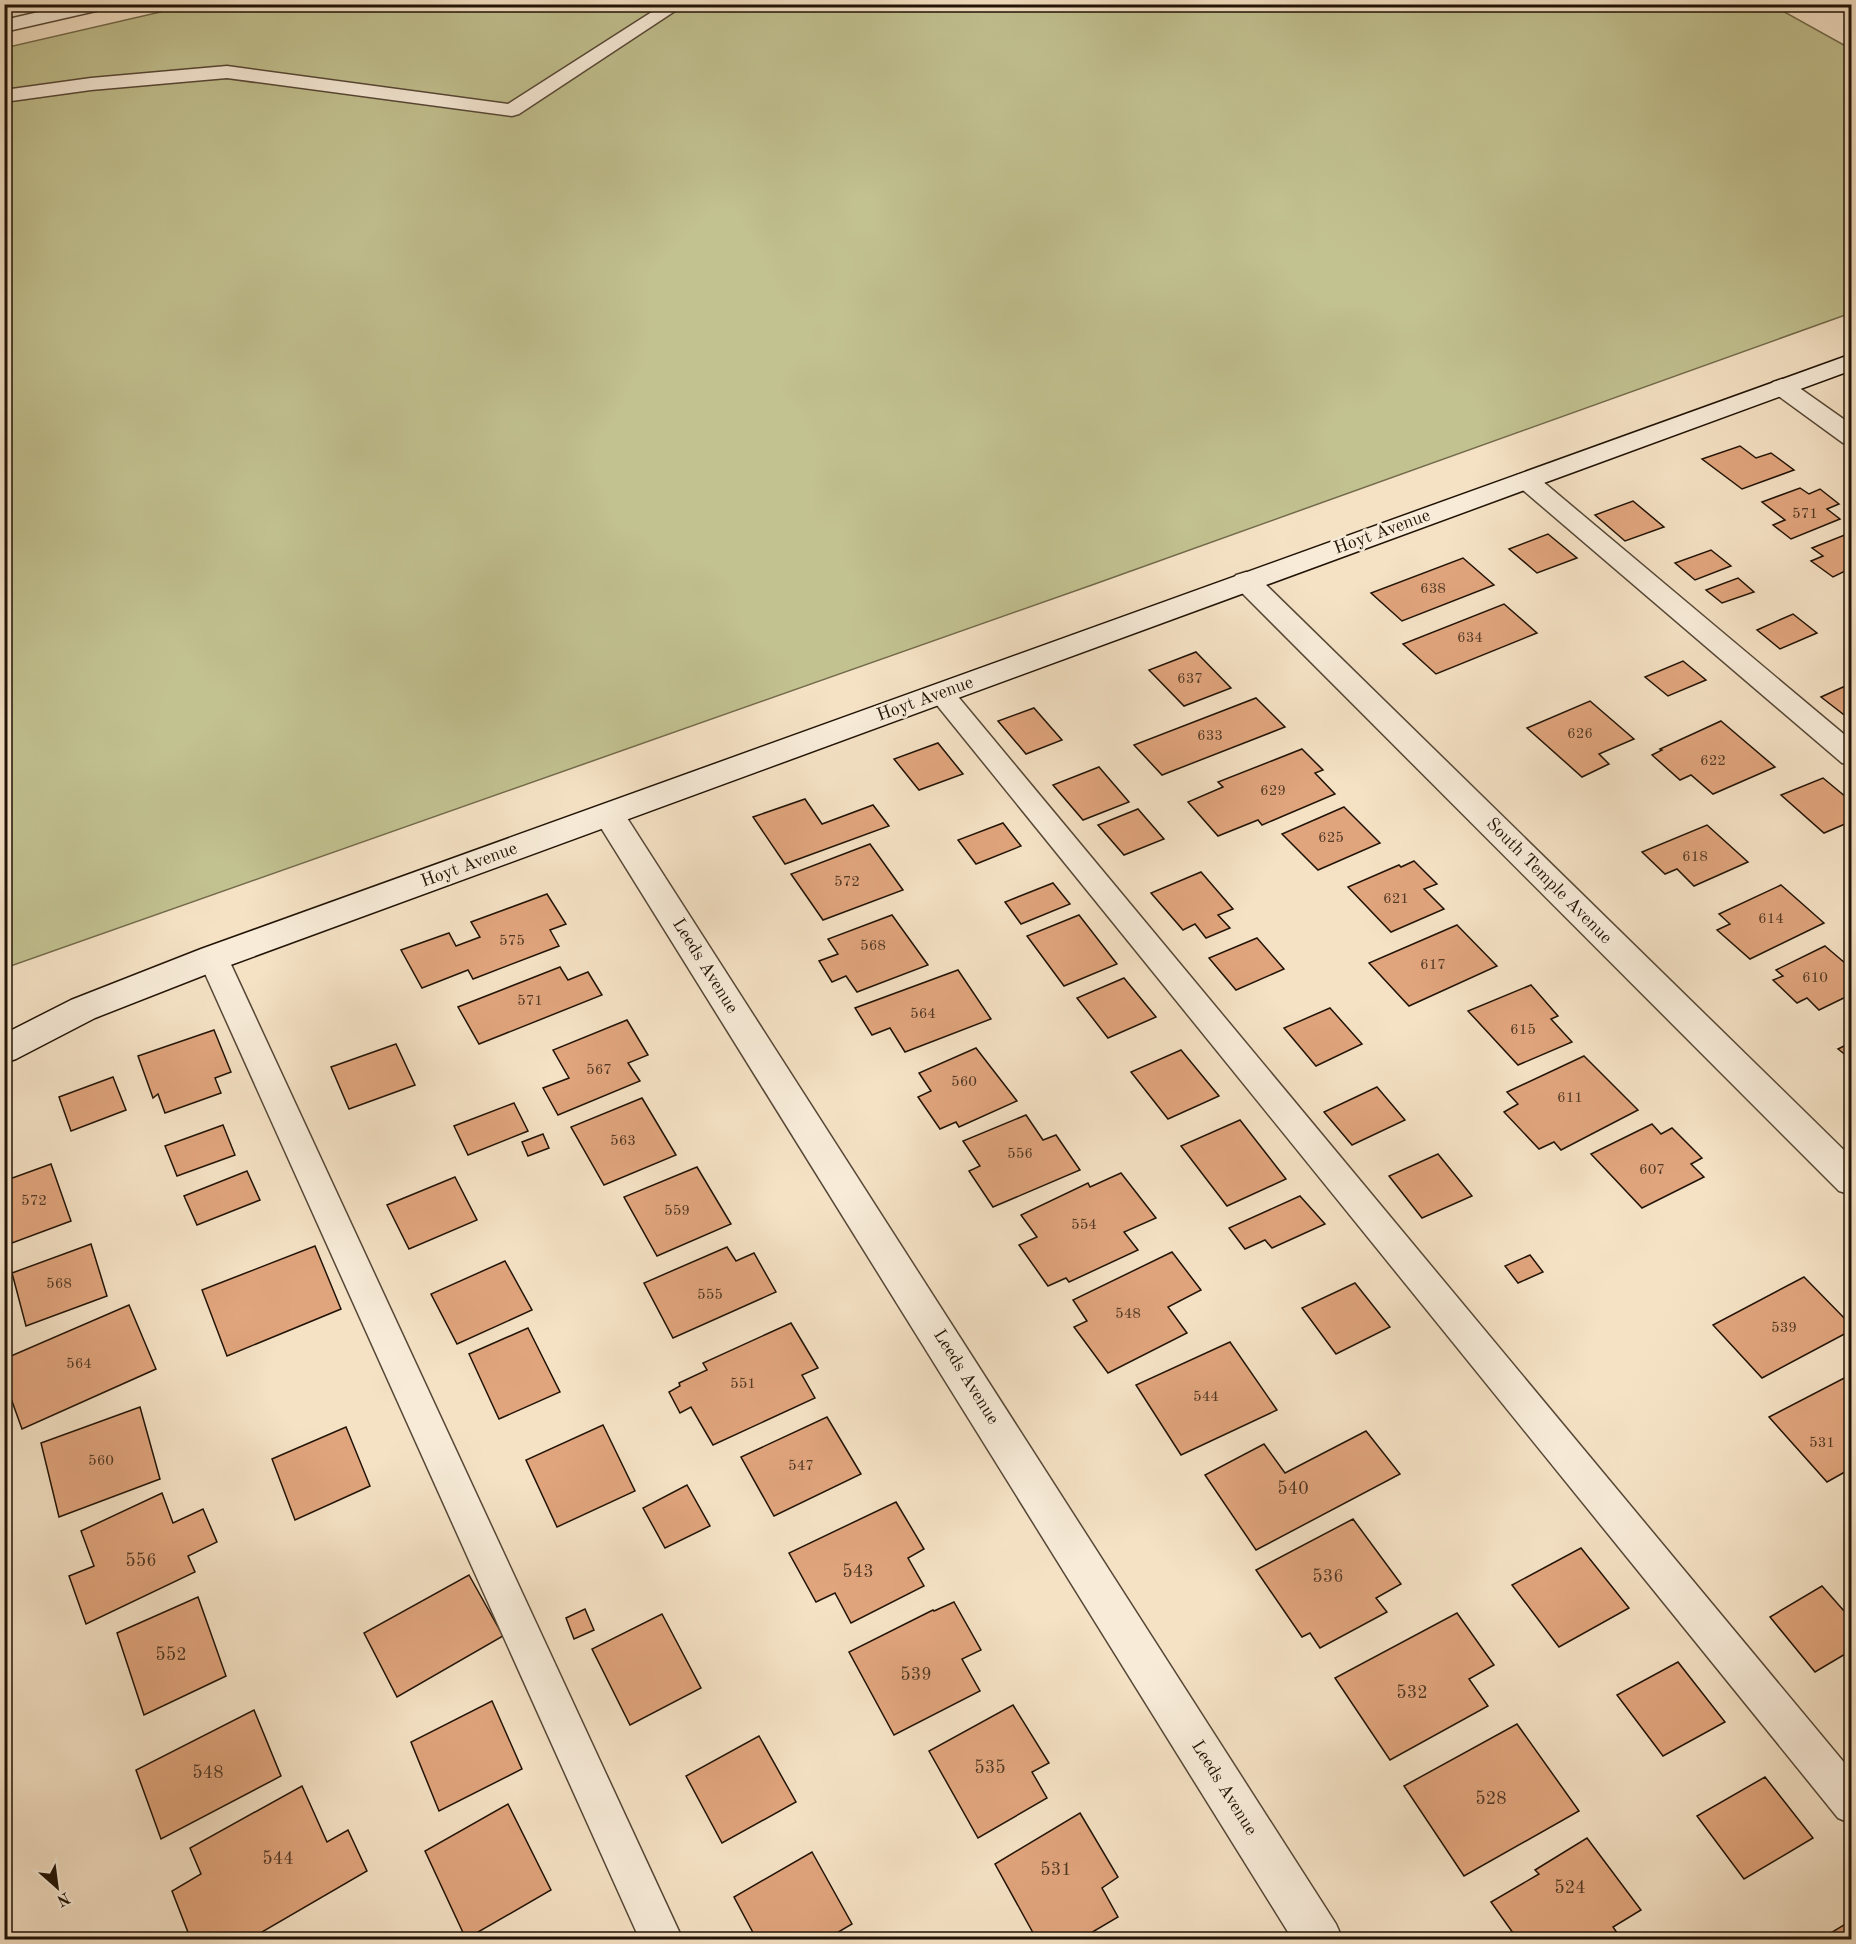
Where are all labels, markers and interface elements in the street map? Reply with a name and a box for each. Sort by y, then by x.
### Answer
street label: Hoyt Avenue [1331,506,1433,558]
house number: 571 [1792,507,1818,522]
house number: 638 [1420,582,1446,597]
house number: 634 [1457,631,1483,646]
house number: 637 [1177,672,1203,687]
street label: Hoyt Avenue [874,673,976,725]
house number: 626 [1567,727,1593,742]
house number: 633 [1197,729,1223,744]
house number: 622 [1700,754,1726,769]
house number: 629 [1260,784,1286,799]
street label: South Temple Avenue [1483,815,1615,947]
house number: 625 [1318,831,1344,846]
street label: Hoyt Avenue [418,839,520,891]
house number: 618 [1682,850,1708,865]
house number: 572 [834,875,860,890]
house number: 621 [1383,892,1409,907]
house number: 614 [1758,912,1784,927]
street label: Leeds Avenue [669,915,741,1017]
house number: 575 [499,934,525,949]
house number: 568 [860,939,886,954]
house number: 617 [1420,958,1446,973]
house number: 610 [1802,971,1828,986]
house number: 571 [517,994,543,1009]
house number: 564 [910,1007,936,1022]
house number: 615 [1510,1023,1536,1038]
house number: 567 [586,1063,612,1078]
house number: 560 [951,1075,977,1090]
house number: 611 [1557,1091,1583,1106]
house number: 563 [610,1134,636,1149]
house number: 556 [1007,1147,1033,1162]
house number: 607 [1639,1163,1665,1178]
house number: 572 [21,1194,47,1209]
house number: 559 [664,1204,690,1219]
house number: 554 [1071,1218,1097,1233]
house number: 568 [46,1277,72,1292]
house number: 555 [697,1288,723,1303]
house number: 548 [1115,1307,1141,1322]
house number: 539 [1771,1321,1797,1336]
street label: Leeds Avenue [930,1326,1002,1428]
house number: 564 [66,1357,92,1372]
house number: 551 [730,1377,756,1392]
house number: 544 [1193,1390,1219,1405]
house number: 531 [1809,1436,1835,1451]
house number: 560 [88,1454,114,1469]
house number: 547 [788,1459,814,1474]
house number: 540 [1277,1480,1309,1498]
house number: 556 [125,1552,157,1570]
house number: 543 [842,1563,874,1581]
house number: 536 [1312,1568,1344,1586]
house number: 552 [155,1646,187,1664]
house number: 539 [900,1666,932,1684]
house number: 532 [1396,1684,1428,1702]
street label: Leeds Avenue [1188,1737,1260,1839]
house number: 535 [974,1759,1006,1777]
house number: 548 [192,1764,224,1782]
house number: 528 [1475,1790,1507,1808]
house number: 544 [262,1850,294,1868]
north arrow [27,1857,87,1917]
house number: 531 [1040,1861,1072,1879]
house number: 524 [1554,1879,1586,1897]
text: N [53,1889,72,1909]

